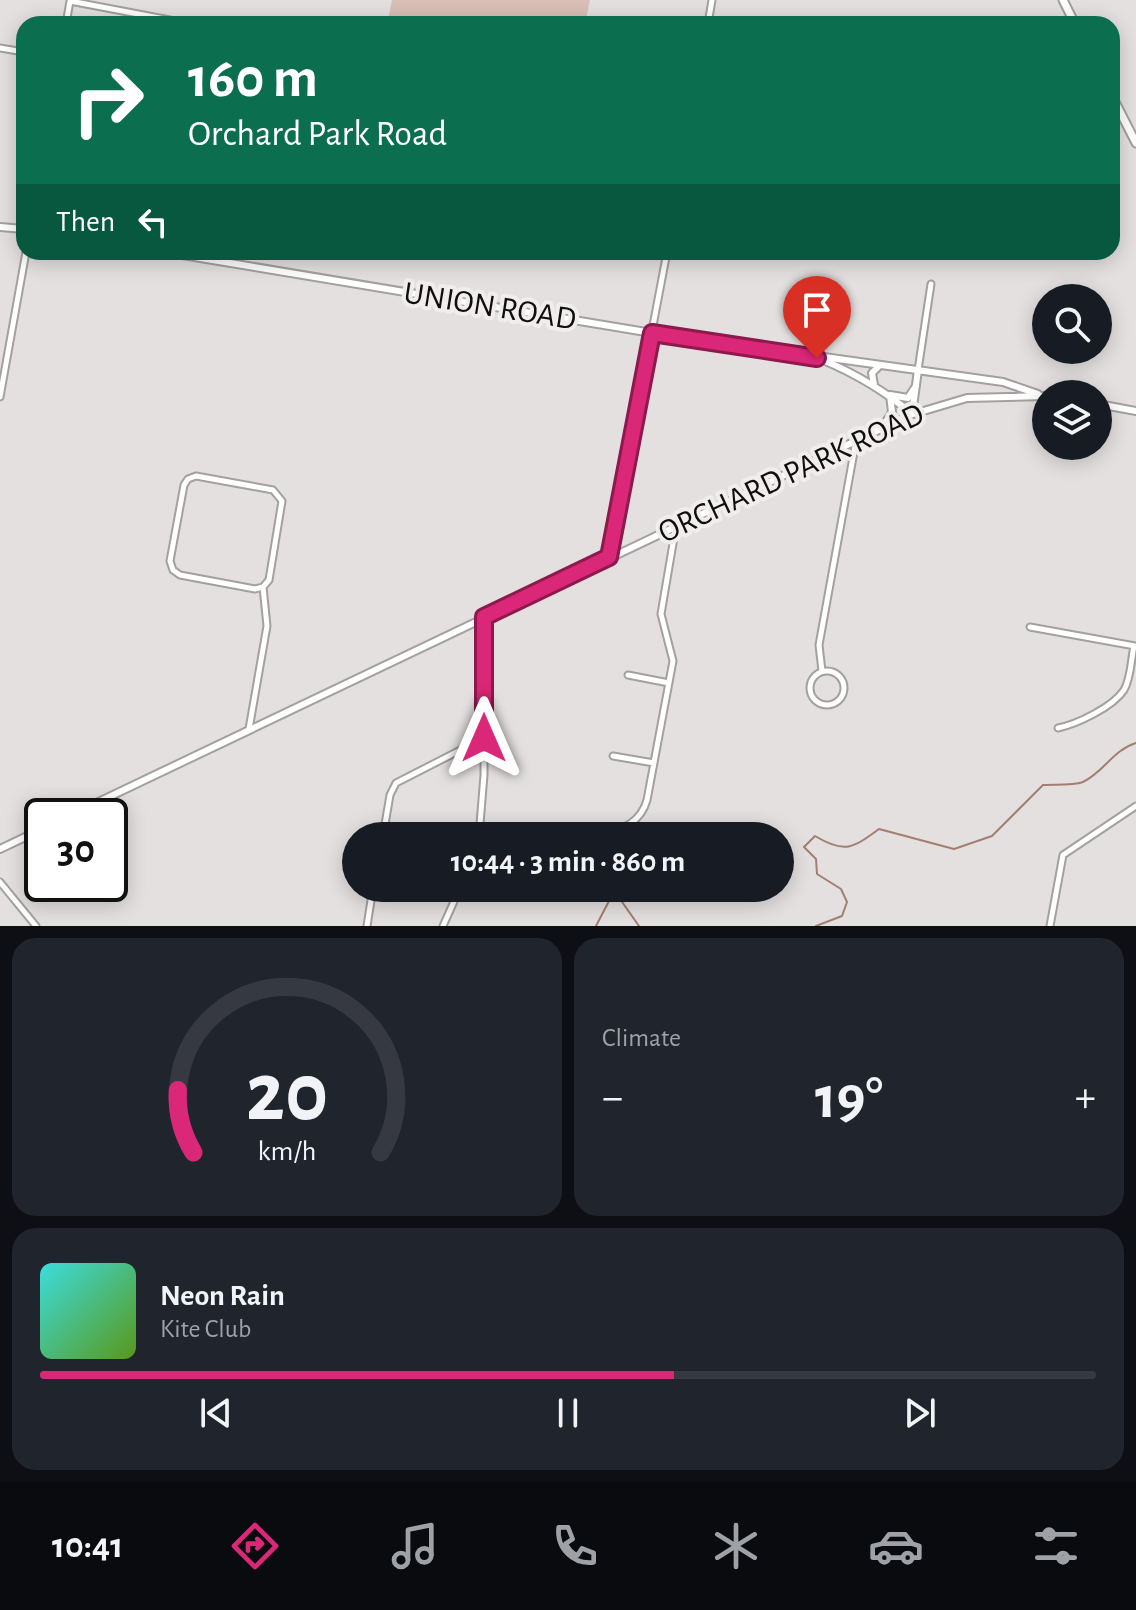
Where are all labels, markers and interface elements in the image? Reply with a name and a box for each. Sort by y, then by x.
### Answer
icon: right [56,48,160,152]
text: 160 m [188,51,318,107]
text: Orchard Park Road [188,116,447,152]
icon: left [131,200,175,244]
text: Then [56,207,115,237]
pin [783,276,851,358]
street label: UNION ROAD [402,277,578,335]
map controls [1032,284,1112,460]
button: search [1032,284,1112,364]
icon: arrive [795,288,839,332]
button: layers [1032,380,1112,460]
street label: ORCHARD PARK ROAD [653,397,929,549]
position arrow [442,696,526,780]
speed limit sign: 30 [24,798,128,902]
text: 10:44 · 3 min · 860 m [451,847,685,877]
text: Climate [602,1025,681,1051]
text: 20 [246,1052,328,1136]
text: 19° [815,1069,883,1129]
text: − [602,1076,623,1120]
text: + [1075,1076,1096,1120]
text: km/h [258,1137,316,1166]
text: Neon Rain [160,1281,285,1311]
text: Kite Club [160,1316,251,1342]
icon: previous [194,1391,238,1435]
icon: pause [546,1391,590,1435]
icon: next [898,1391,942,1435]
icon: directions [227,1518,283,1574]
icon: music [387,1518,443,1574]
icon: phone [547,1518,603,1574]
icon: climate [708,1518,764,1574]
icon: car [868,1518,924,1574]
icon: filters [1028,1518,1084,1574]
text: 10:41 [52,1528,123,1564]

